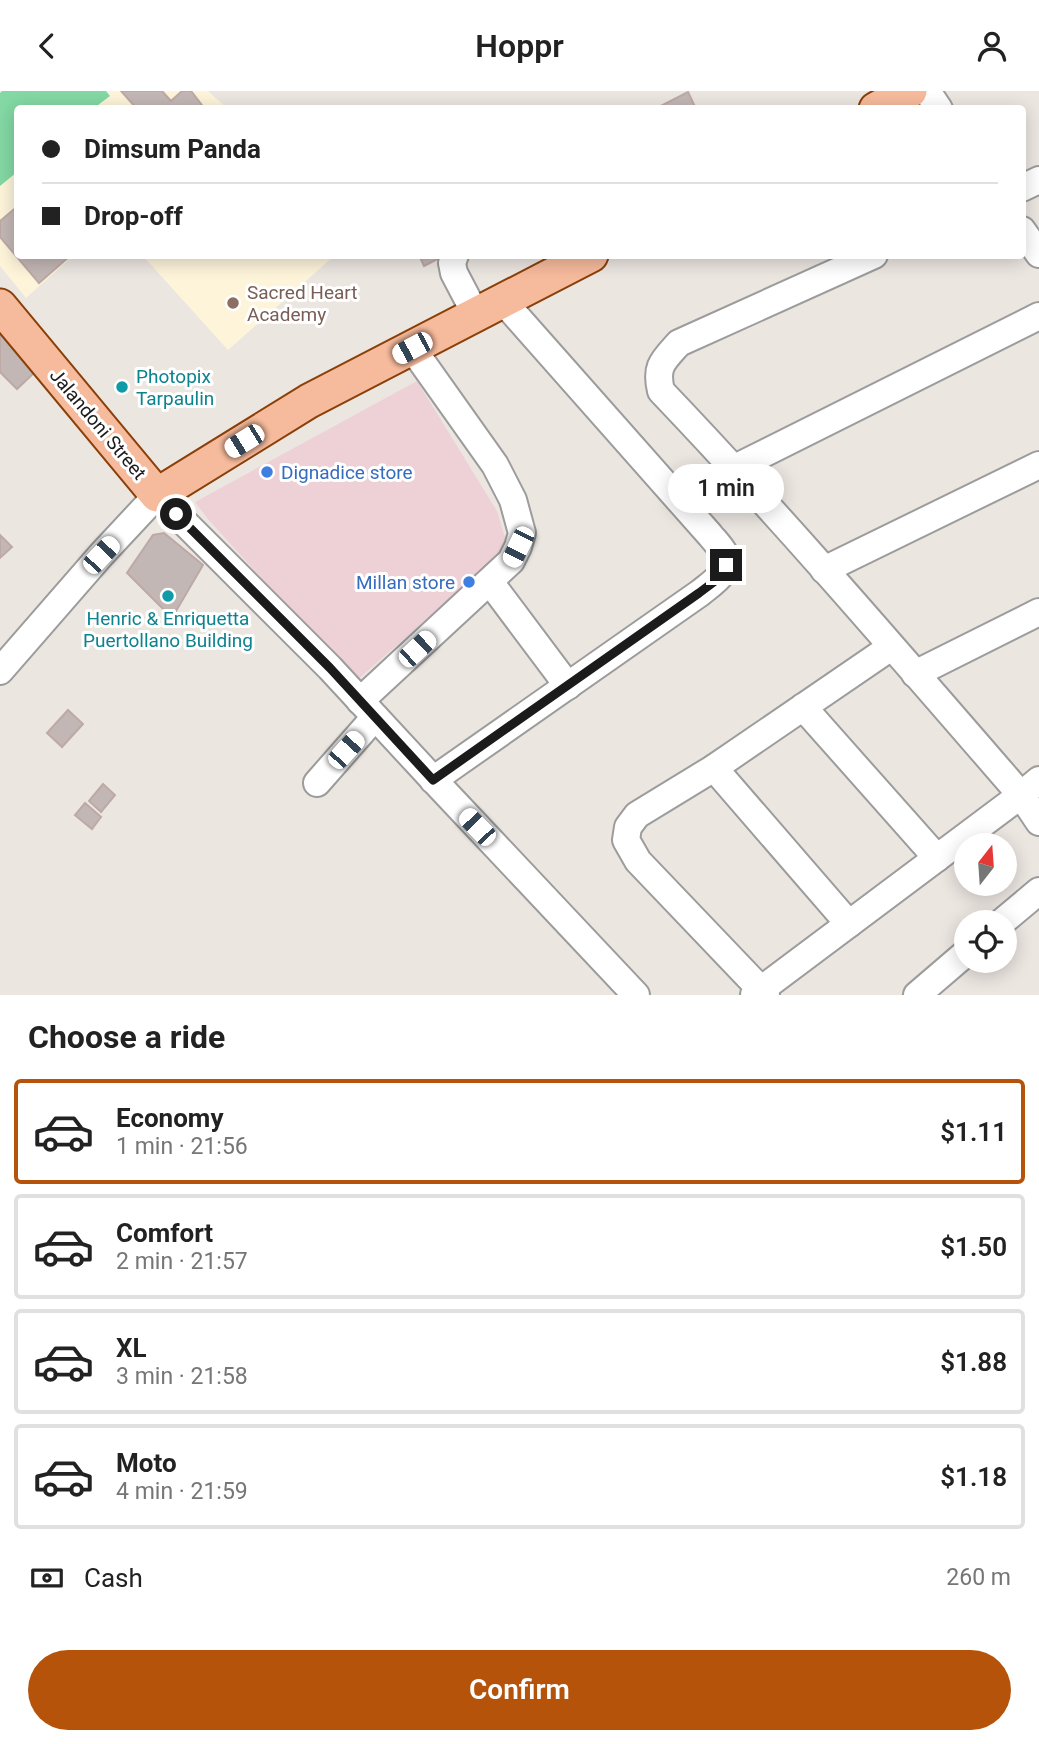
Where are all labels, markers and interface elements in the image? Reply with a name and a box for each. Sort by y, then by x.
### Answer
icon: back [28,27,66,65]
text: Hoppr [475,27,564,65]
icon: person [973,27,1011,65]
text: Dimsum Panda [84,134,261,164]
text: Drop-off [84,201,183,231]
place label: Sacred Heart Academy [247,281,357,326]
marker: Sacred Heart Academy [225,295,241,311]
car [389,329,436,367]
street label: Jalandoni Street [45,364,151,484]
place label: Photopix Tarpaulin [136,365,214,410]
marker: Photopix Tarpaulin [114,379,130,395]
car [221,421,268,461]
place label: Dignadice store [281,461,413,484]
callout: 1 min [668,463,784,512]
marker: Dignadice store [259,464,275,480]
text: 1 min [697,475,755,502]
route start [160,498,192,530]
car [500,524,537,570]
car [79,532,124,578]
route end [710,549,742,581]
place label: Millan store [356,571,455,594]
marker: Millan store [461,574,477,590]
marker: Henric & Enriquetta Puertollano Building [160,588,176,604]
place label: Henric & Enriquetta Puertollano Building [83,607,253,652]
car [395,627,440,671]
car [325,727,368,773]
car [455,805,500,849]
north arrow [954,833,1017,896]
map controls [954,833,1017,973]
button: locate [954,910,1017,973]
text: Choose a ride [28,1018,225,1056]
icon: car [32,1100,95,1163]
text: Economy [116,1103,223,1133]
text: $1.11 [940,1117,1007,1147]
text: 1 min · 21:56 [116,1133,248,1160]
icon: car [32,1215,95,1278]
text: Comfort [116,1218,213,1248]
text: $1.50 [940,1232,1007,1262]
text: 2 min · 21:57 [116,1248,248,1275]
icon: car [32,1330,95,1393]
text: XL [116,1333,147,1363]
text: $1.88 [940,1347,1007,1377]
text: 3 min · 21:58 [116,1363,248,1390]
icon: car [32,1445,95,1508]
text: Moto [116,1448,177,1478]
text: $1.18 [940,1462,1007,1492]
text: 4 min · 21:59 [116,1478,248,1505]
icon: cash [28,1559,66,1597]
text: Cash [84,1563,143,1593]
text: 260 m [946,1564,1011,1591]
button: Confirm [28,1650,1011,1730]

